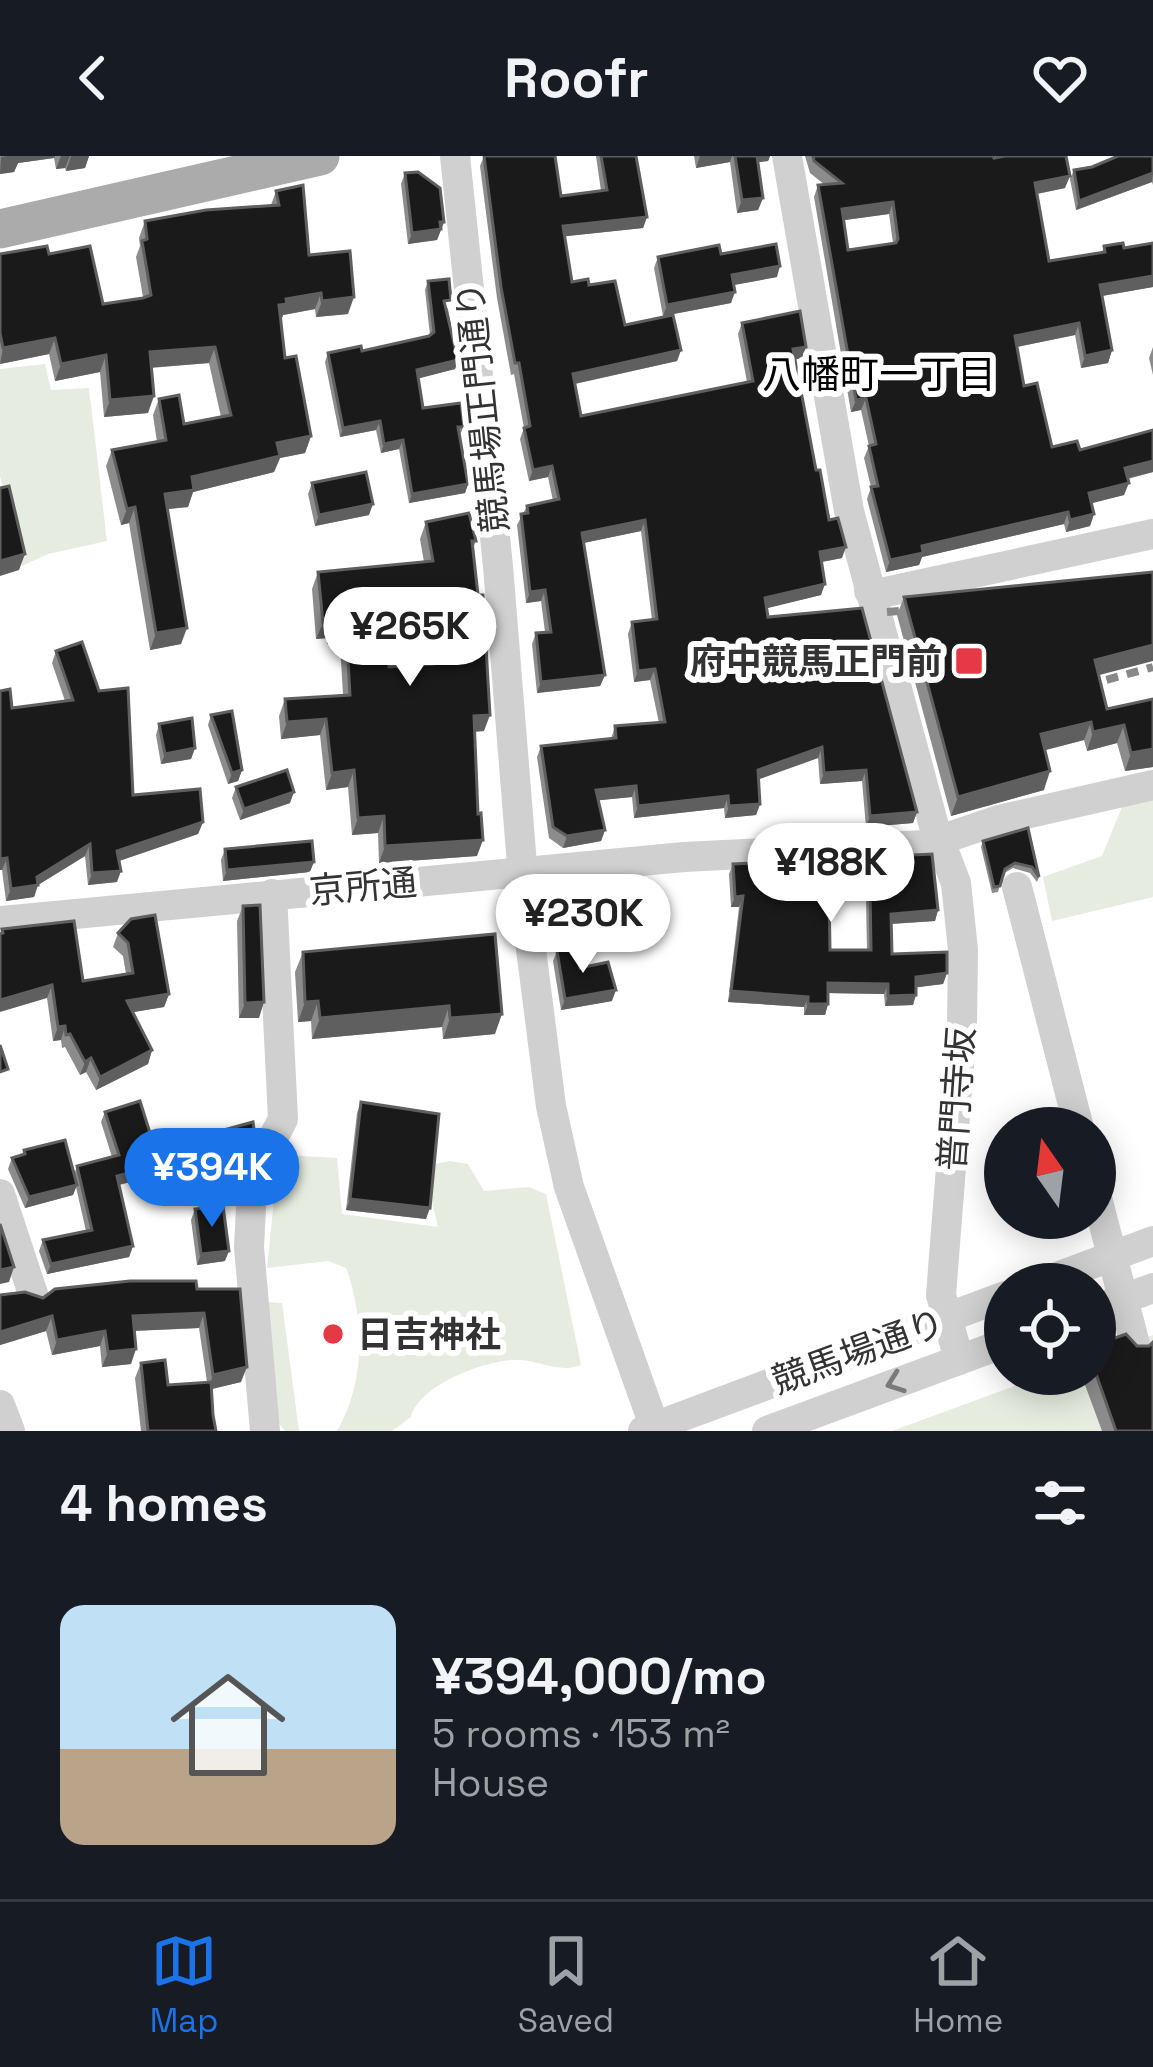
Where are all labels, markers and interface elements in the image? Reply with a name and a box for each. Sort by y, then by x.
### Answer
text: Roofr [504,44,649,113]
icon: back [60,45,126,111]
icon: heart [1027,45,1093,111]
street label: 競馬場正門通り [447,279,519,535]
district label: 八幡町一丁目 [762,350,996,399]
pin: ¥265K [326,587,494,689]
text: ¥265K [350,601,470,650]
place label: 府中競馬正門前 [690,639,942,685]
marker: 府中競馬正門前 [953,645,985,677]
pin: ¥188K [747,823,915,925]
text: ¥188K [774,837,888,886]
street label: 京所通 [307,859,419,915]
pin: ¥230K [499,874,667,976]
text: ¥230K [523,888,643,937]
street label: 普門寺坂 [929,1026,985,1173]
north arrow [984,1107,1116,1239]
map controls [984,1107,1116,1395]
pin: ¥394K [128,1128,296,1230]
text: ¥394K [151,1142,273,1191]
button: locate [984,1263,1116,1395]
street label: 競馬場通り [766,1300,951,1404]
place label: 日吉神社 [357,1312,501,1358]
marker: 日吉神社 [320,1321,346,1347]
one-way arrow [886,1369,907,1394]
icon: filters [1027,1470,1093,1536]
text: 4 homes [60,1471,268,1536]
text: ¥394,000/mo [432,1644,767,1709]
icon: home [156,1653,300,1797]
text: 5 rooms · 153 m² [432,1709,730,1758]
text: House [432,1758,549,1807]
tab: Map [150,1928,218,2042]
tab: Saved [518,1928,614,2042]
tab: Home [913,1928,1003,2042]

